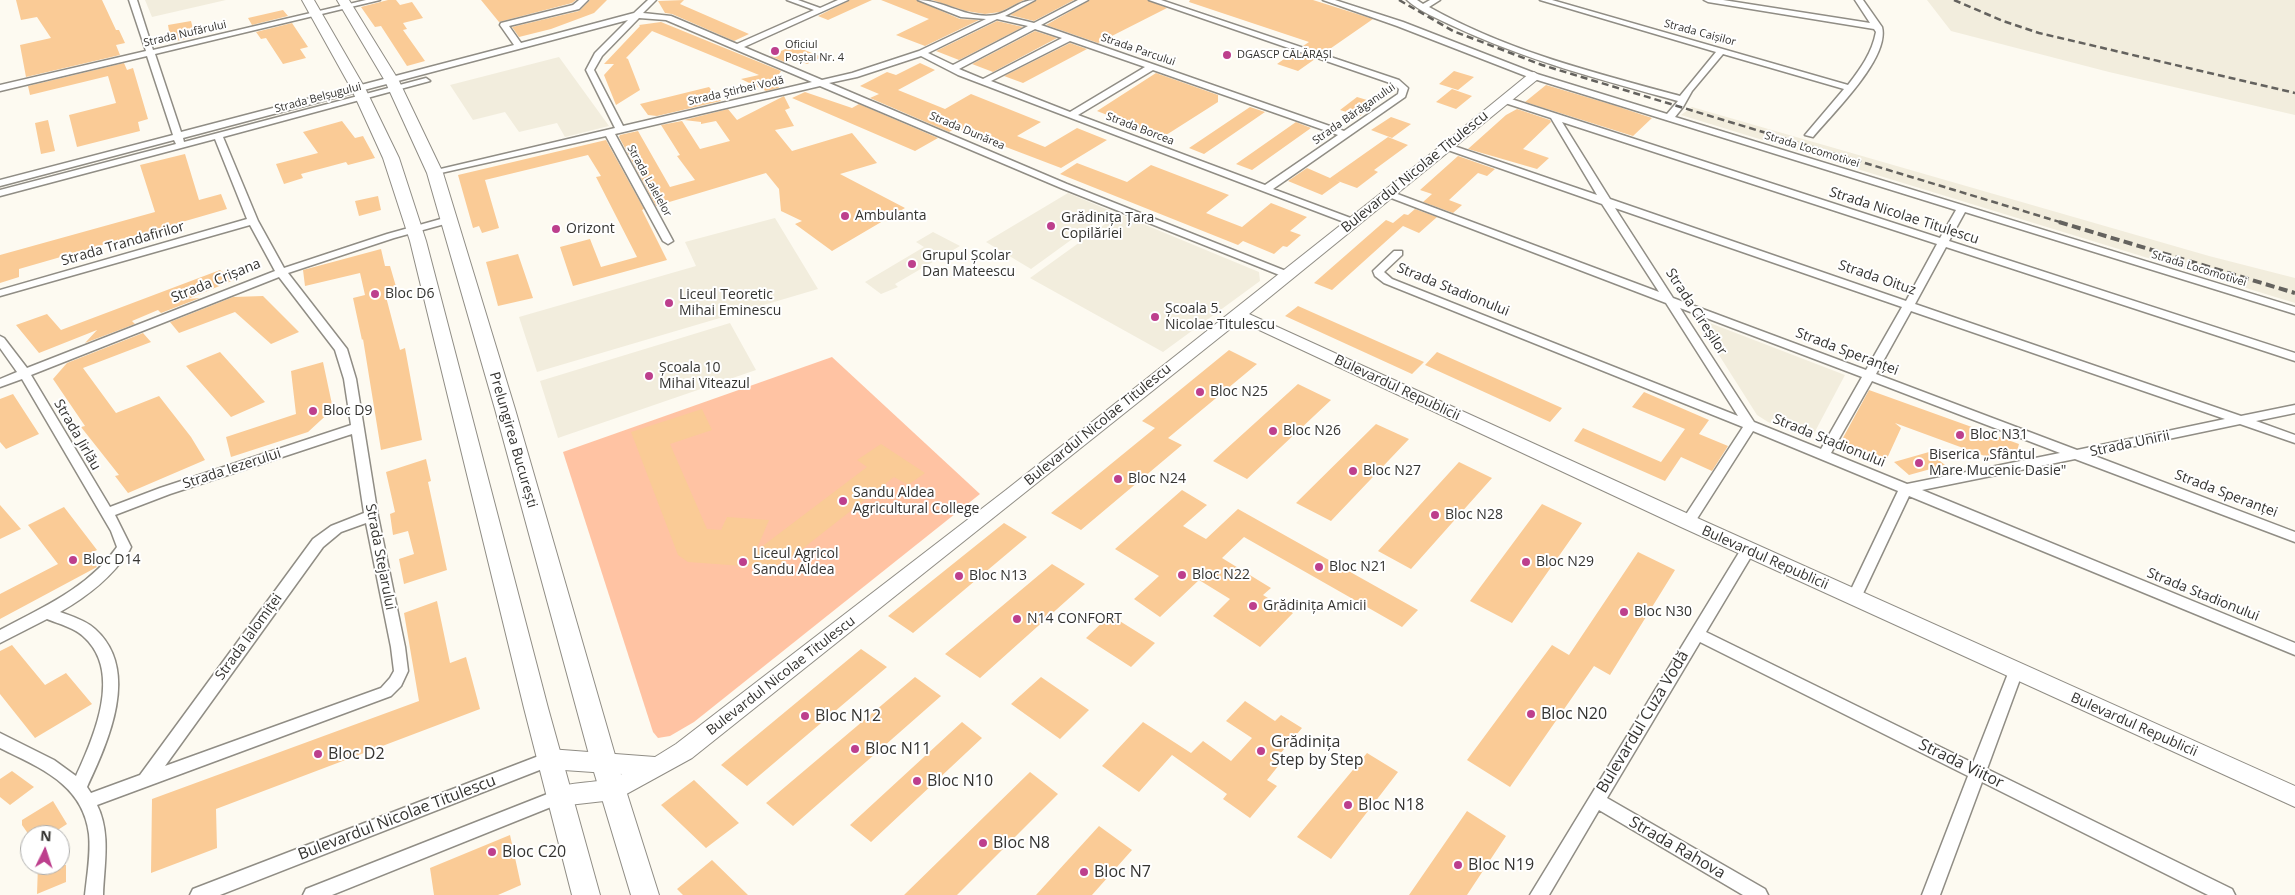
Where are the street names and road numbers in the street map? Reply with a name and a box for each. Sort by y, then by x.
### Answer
street label: Strada Caișilor [1663,17,1737,49]
street label: Strada Nufărului [142,18,228,50]
street label: Strada Parcului [1099,31,1177,69]
street label: Strada Știrbei Vodă [687,74,785,108]
street label: Strada Belșugului [273,80,363,116]
street label: Strada Bărăganului [1310,80,1398,148]
street label: Bulevardul Nicolae Titulescu [1338,108,1492,236]
street label: Strada Dunărea [927,109,1007,153]
street label: Strada Borcea [1104,110,1176,148]
street label: Strada Locomotivei [1763,129,1861,171]
street label: Strada Lalelelor [624,143,674,219]
street label: Strada Nicolae Titulescu [1827,184,1981,248]
street label: Strada Trandafirilor [59,218,187,270]
street label: Strada Locomotivei [2150,248,2248,290]
street label: Strada Crișana [169,255,263,307]
street label: Strada Oituz [1836,257,1918,299]
street label: Strada Stadionului [1394,260,1512,320]
street label: Strada Cireșilor [1662,266,1730,358]
street label: Strada Speranței [1793,325,1901,379]
street label: Bulevardul Republicii [1331,351,1463,425]
street label: Bulevardul Nicolae Titulescu [1021,361,1175,489]
street label: Prelungirea București [486,370,540,510]
street label: Strada Jirlău [50,397,104,473]
street label: Strada Stadionului [1770,411,1888,471]
street label: Strada Unirii [2089,427,2171,461]
street label: Strada Iezerului [181,445,283,493]
street label: Strada Speranței [2172,467,2280,521]
street label: Strada Stejarului [361,502,399,612]
street label: Bulevardul Republicii [1699,522,1831,594]
street label: Strada Stadionului [2144,565,2262,625]
street label: Strada Ialomiței [212,591,286,683]
street label: Bulevardul Nicolae Titulescu [703,613,859,739]
street label: Bulevardul Cuza Vodă [1593,647,1693,797]
street label: Bulevardul Republicii [2068,689,2200,761]
street label: Strada Viitor [1915,735,2007,793]
street label: Bulevardul Nicolae Titulescu [295,771,499,865]
street label: Strada Rahova [1626,813,1728,883]

